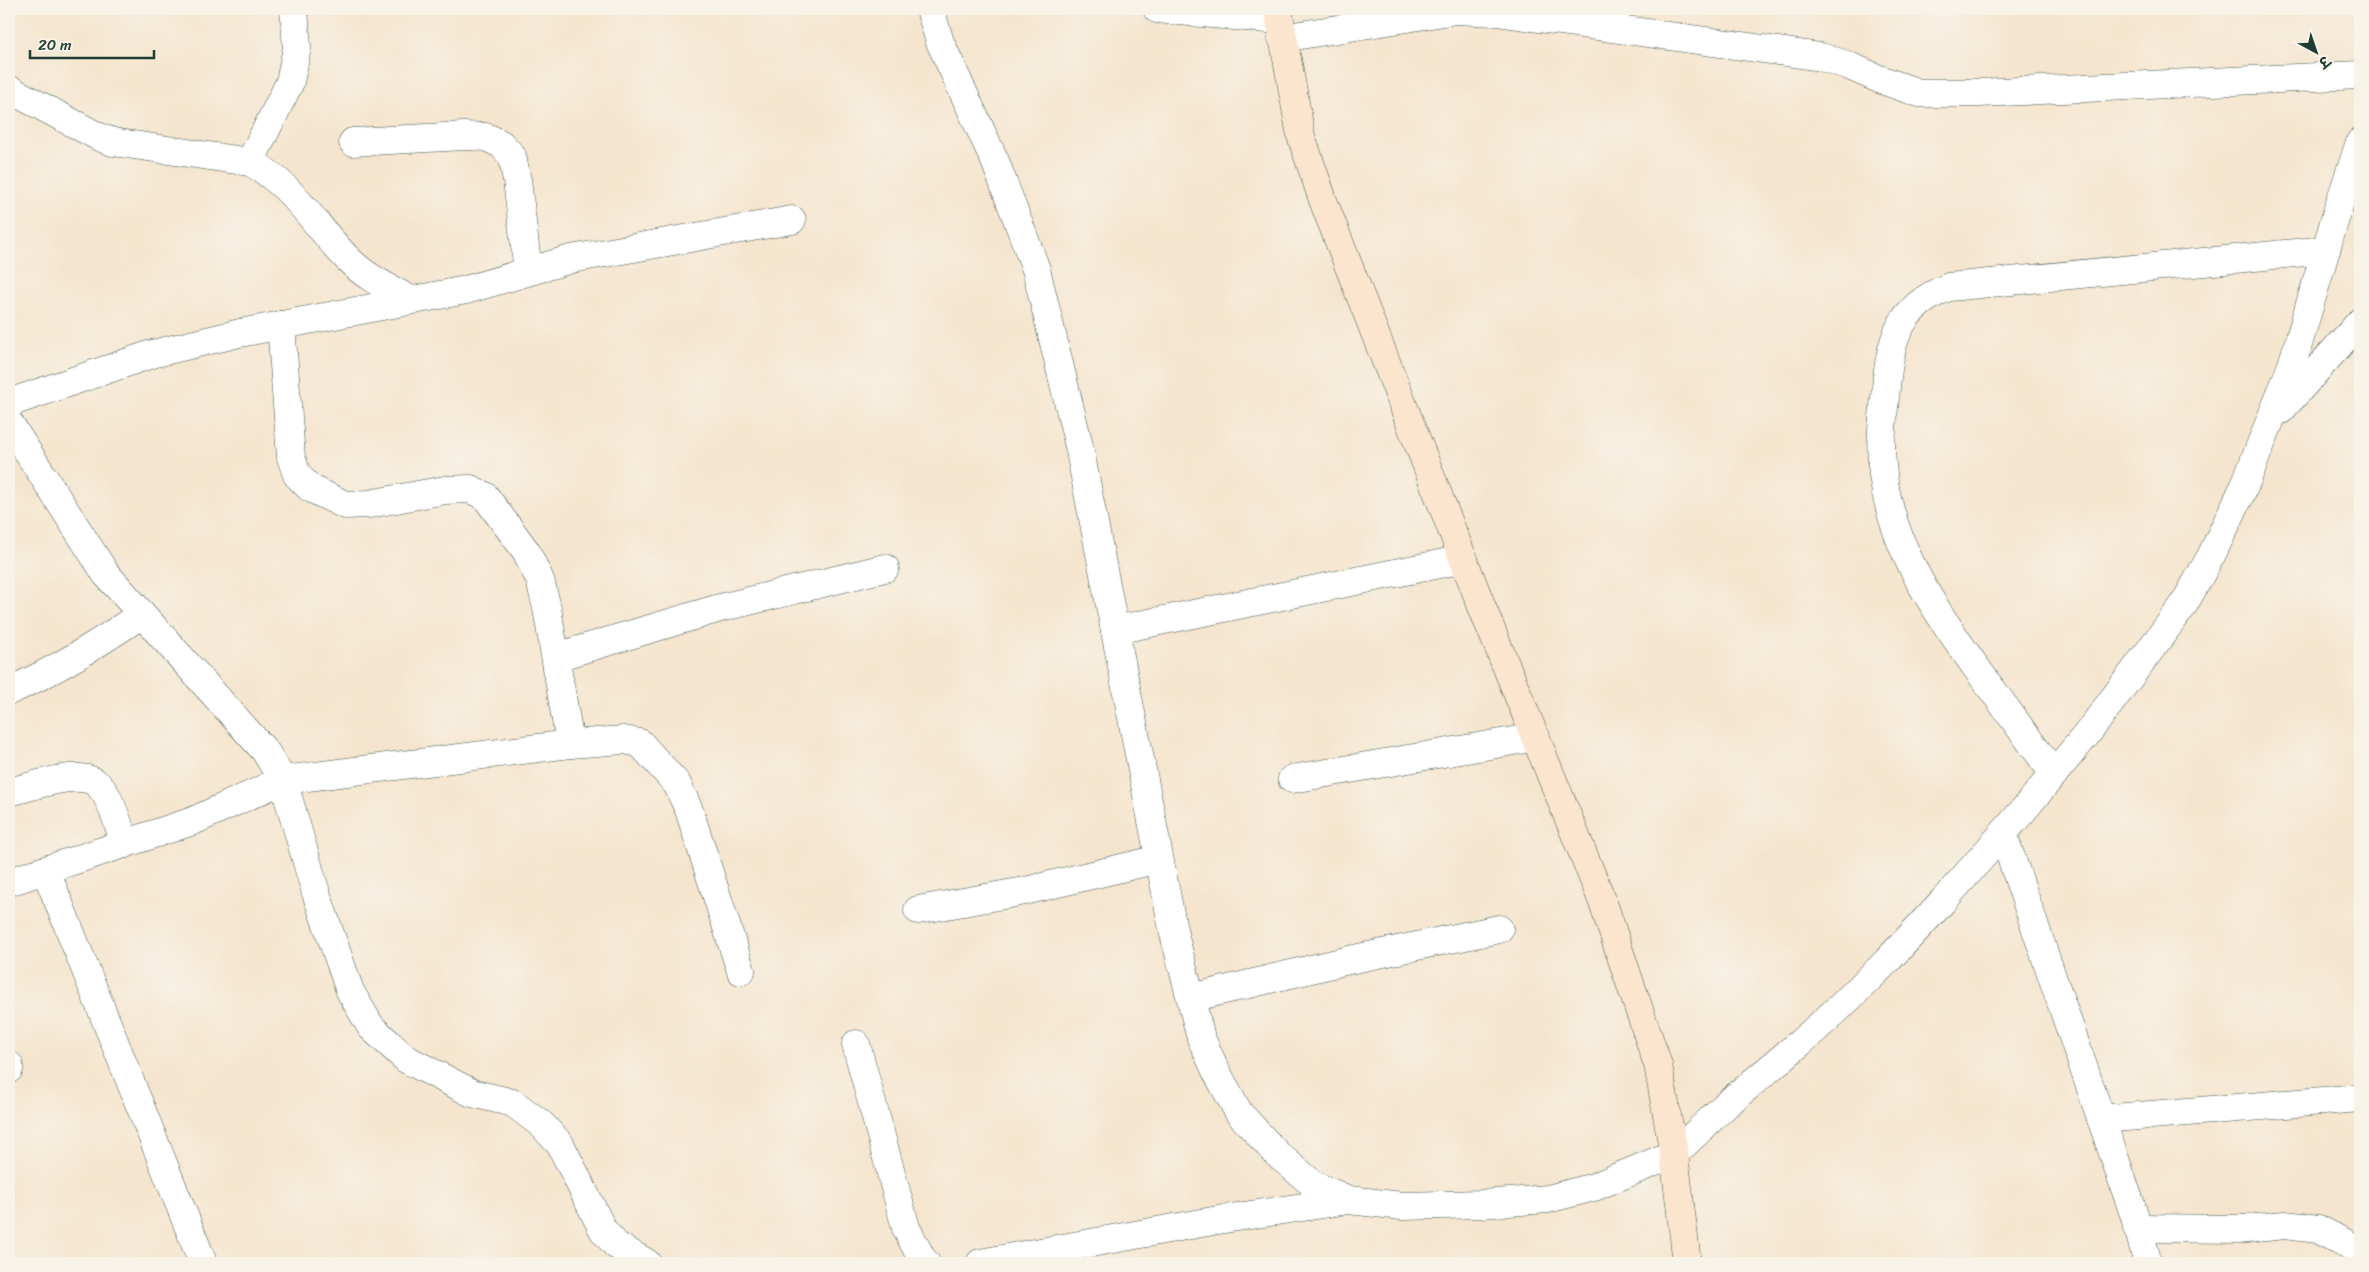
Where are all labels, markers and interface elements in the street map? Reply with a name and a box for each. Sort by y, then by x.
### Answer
scale bar [30,28,154,60]
north arrow [2292,28,2342,78]
text: 20 m [38,32,72,58]
text: उ [2311,48,2337,75]

